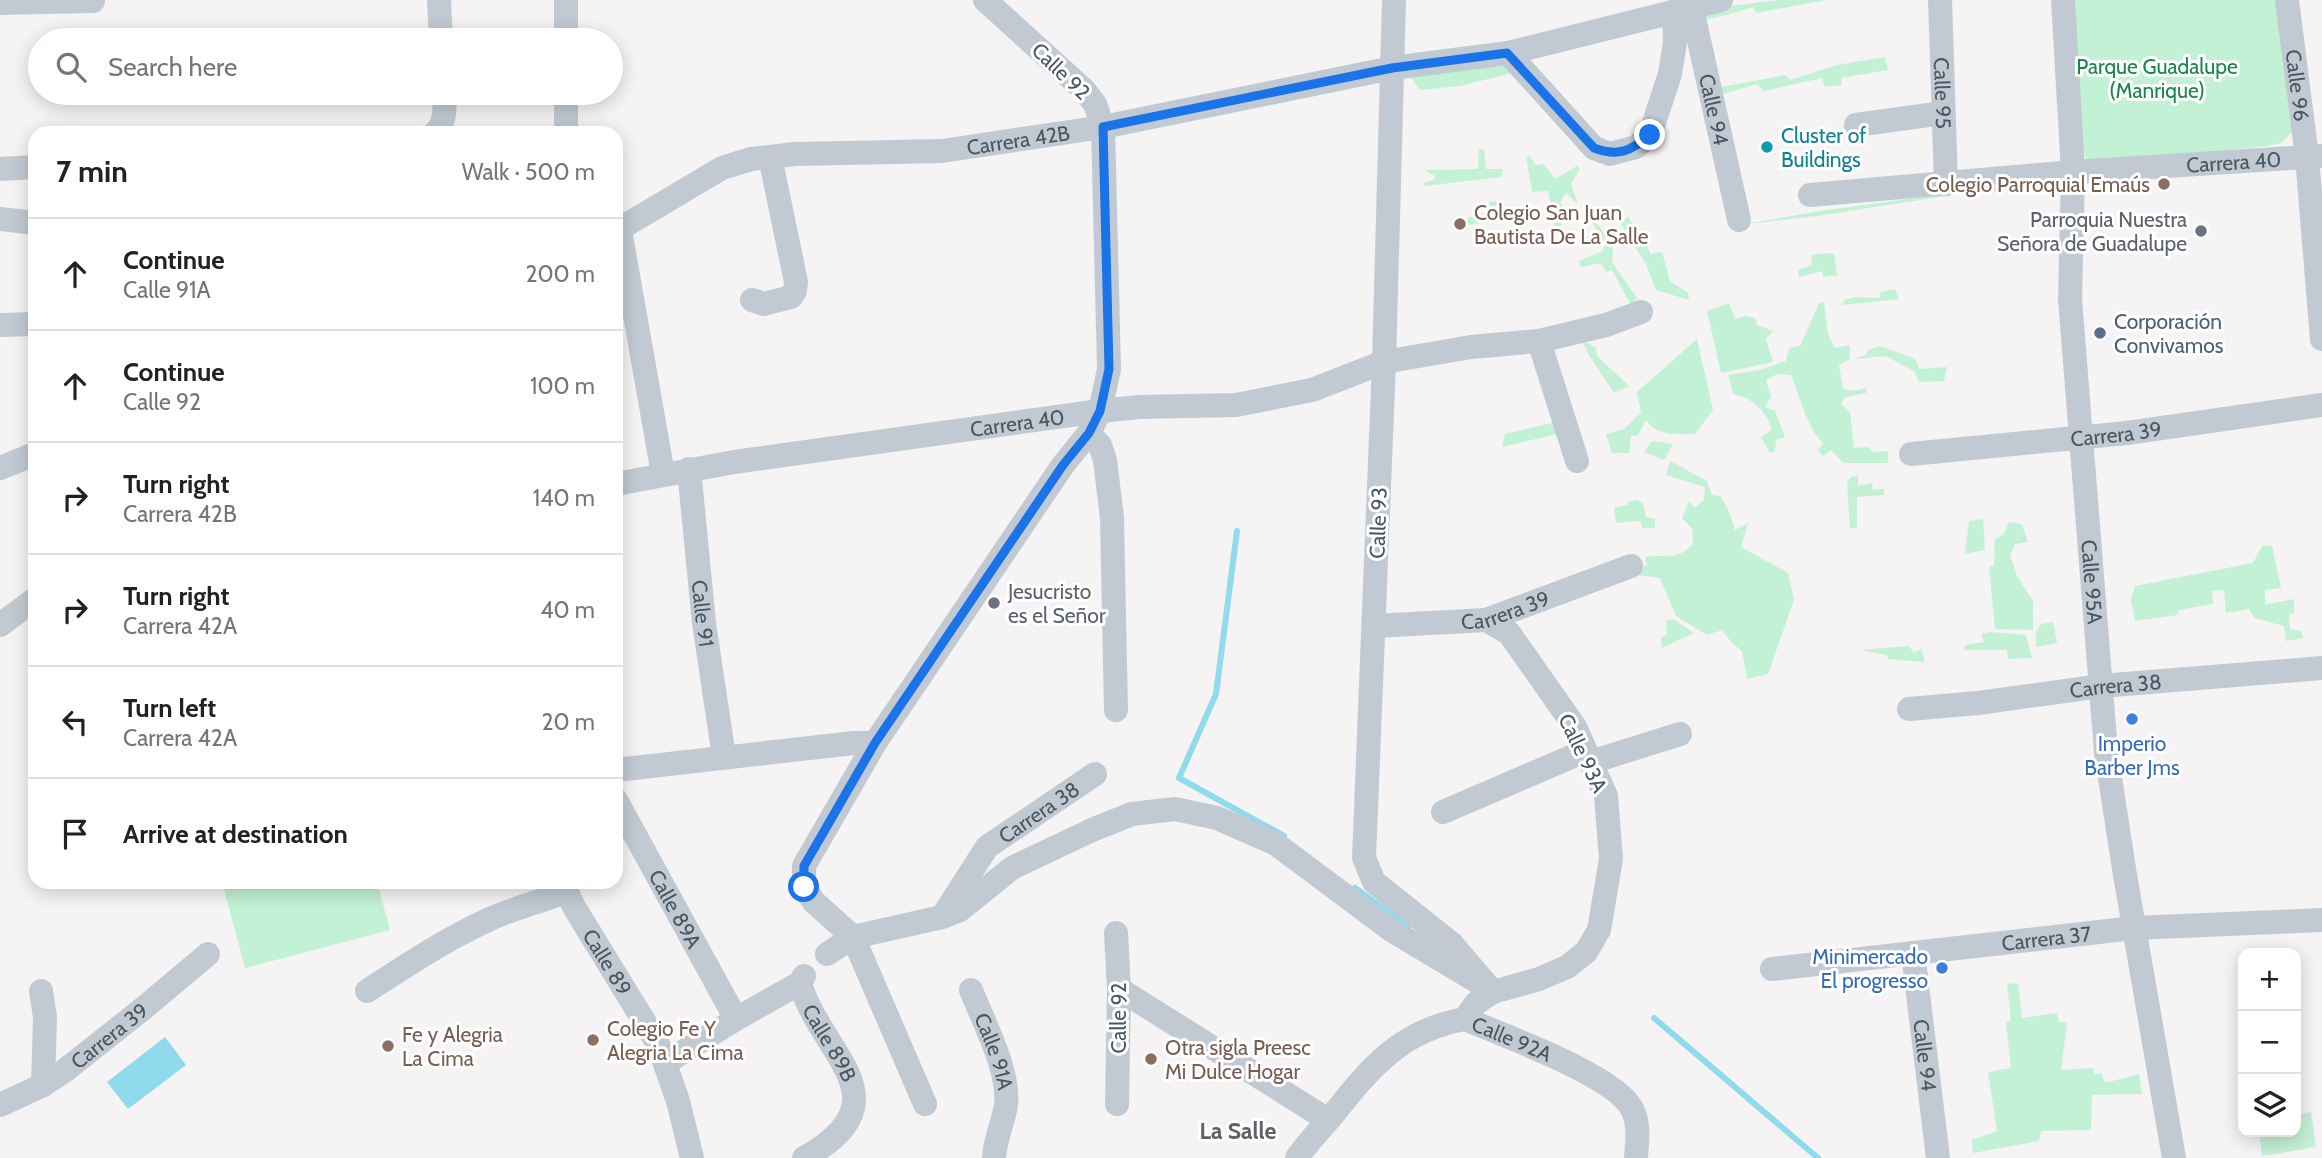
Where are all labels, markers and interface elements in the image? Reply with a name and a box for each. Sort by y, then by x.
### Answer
search box [28,28,623,105]
street label: Calle 92 [1027,37,1095,105]
icon: search [52,48,90,86]
street label: Calle 96 [2281,48,2315,123]
text: Search here [108,51,237,83]
park label: Parque Guadalupe (Manrique) [2076,54,2238,103]
street label: Calle 95 [1929,57,1957,129]
street label: Calle 94 [1694,71,1734,147]
route end [1634,119,1665,150]
street label: Carrera 42B [965,120,1071,160]
place label: Cluster of Buildings [1781,123,1866,172]
marker: Cluster of Buildings [1759,139,1775,155]
street label: Carrera 40 [2185,146,2282,177]
text: 7 min [56,153,128,190]
text: Walk · 500 m [462,158,595,186]
place label: Colegio Parroquial Emaús [1926,172,2150,197]
marker: Colegio Parroquial Emaús [2156,176,2172,192]
place label: Colegio San Juan Bautista De La Salle [1474,200,1649,249]
place label: Parroquia Nuestra Señora de Guadalupe [1997,207,2187,256]
marker: Colegio San Juan Bautista De La Salle [1452,216,1468,232]
marker: Parroquia Nuestra Señora de Guadalupe [2193,223,2209,239]
text: Continue [123,244,225,276]
icon: ahead [56,255,94,293]
text: 200 m [525,260,595,288]
text: Calle 91A [123,276,211,304]
place label: Corporación Convivamos [2114,309,2224,358]
marker: Corporación Convivamos [2092,325,2108,341]
text: Continue [123,356,225,388]
icon: ahead [56,367,94,405]
text: 100 m [530,372,595,400]
text: Calle 92 [123,388,201,416]
street label: Carrera 40 [968,404,1066,441]
street label: Carrera 39 [2069,416,2163,451]
text: Turn right [123,468,229,500]
icon: right [56,479,94,517]
text: 140 m [533,484,595,512]
street label: Calle 93 [1364,487,1392,559]
text: Carrera 42B [123,500,237,528]
street label: Calle 95A [2077,539,2108,625]
street label: Calle 91 [687,579,720,648]
place label: Jesucristo es el Señor [1007,579,1106,628]
text: Turn right [123,580,229,612]
street label: Carrera 39 [1460,585,1553,634]
icon: right [56,591,94,629]
marker: Jesucristo es el Señor [986,595,1002,611]
text: 40 m [540,596,595,624]
text: Carrera 42A [123,612,237,640]
street label: Carrera 38 [2068,669,2163,703]
text: Turn left [123,692,216,724]
icon: left [56,703,94,741]
text: 20 m [542,708,595,736]
street label: Calle 93A [1553,710,1613,797]
marker: Imperio Barber Jms [2124,711,2140,727]
text: Carrera 42A [123,724,237,752]
place label: Imperio Barber Jms [2084,731,2180,780]
street label: Carrera 38 [993,776,1084,848]
icon: arrive [56,815,94,853]
text: Arrive at destination [123,818,348,850]
street label: Calle 89A [644,865,707,952]
route start [788,871,819,902]
street label: Carrera 37 [2000,920,2093,955]
street label: Calle 89 [578,924,637,1000]
place label: Minimercado El progresso [1812,944,1928,993]
map controls [2238,948,2301,1137]
button: + [2238,948,2301,1011]
marker: Minimercado El progresso [1934,960,1950,976]
street label: Calle 92 [1106,982,1131,1054]
street label: Carrera 39 [65,997,153,1074]
street label: Calle 89B [798,1000,862,1085]
street label: Calle 91A [970,1009,1019,1092]
street label: Calle 92A [1468,1011,1556,1067]
button: − [2238,1011,2301,1074]
place label: Colegio Fe Y Alegria La Cima [607,1016,744,1065]
street label: Calle 94 [1909,1018,1942,1093]
place label: Fe y Alegria La Cima [402,1022,503,1071]
marker: Colegio Fe Y Alegria La Cima [585,1032,601,1048]
place label: Otra sigla Preesc Mi Dulce Hogar [1165,1035,1311,1084]
marker: Fe y Alegria La Cima [380,1038,396,1054]
marker: Otra sigla Preesc Mi Dulce Hogar [1143,1051,1159,1067]
button: layers [2238,1074,2301,1137]
district label: La Salle [1200,1117,1277,1145]

